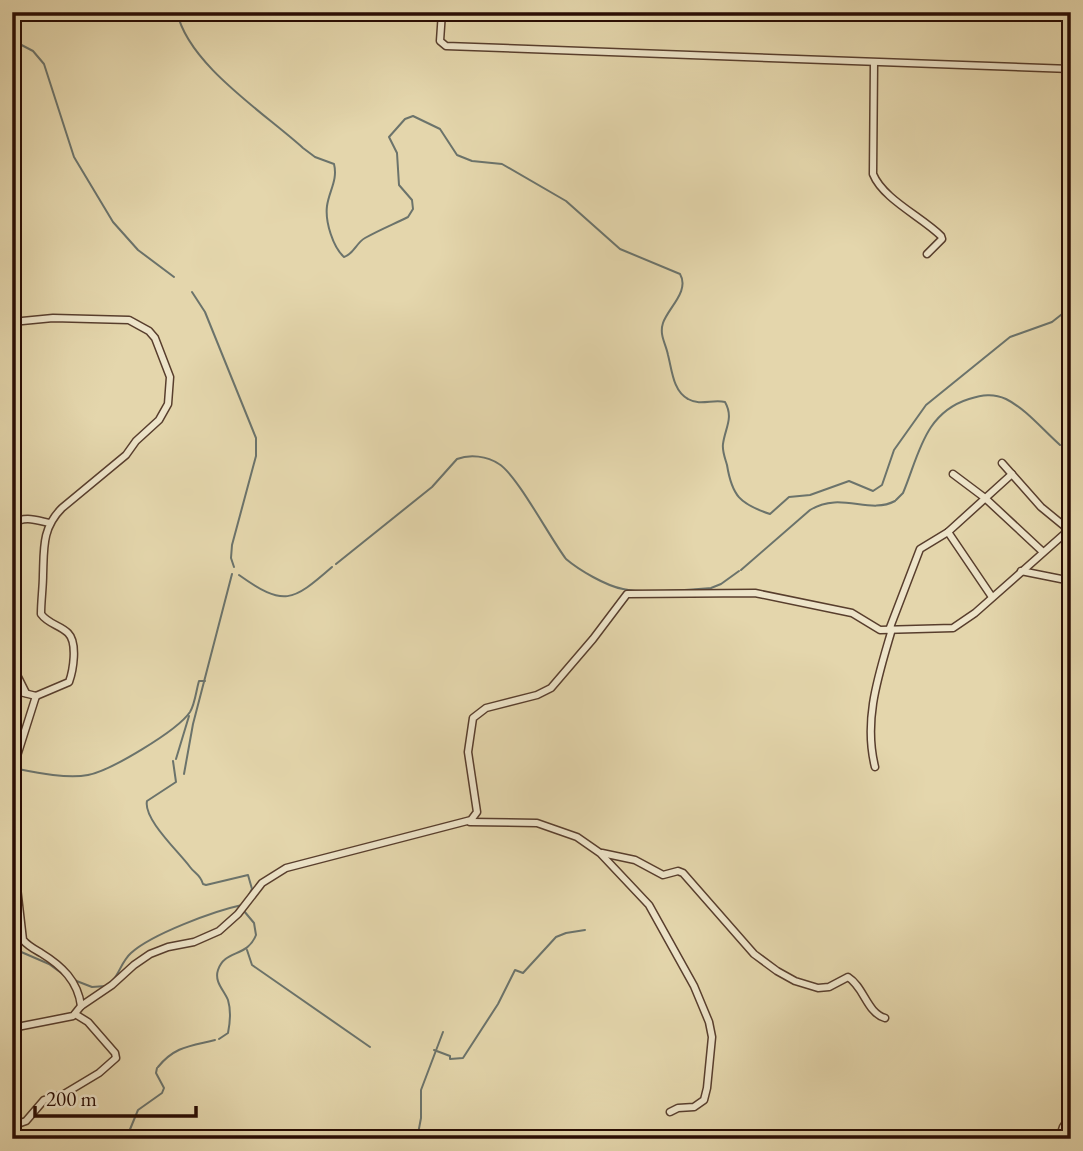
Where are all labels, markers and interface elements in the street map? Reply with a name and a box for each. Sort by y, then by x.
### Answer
scale bar [35,1074,196,1118]
text: 200 m [46,1085,97,1112]

